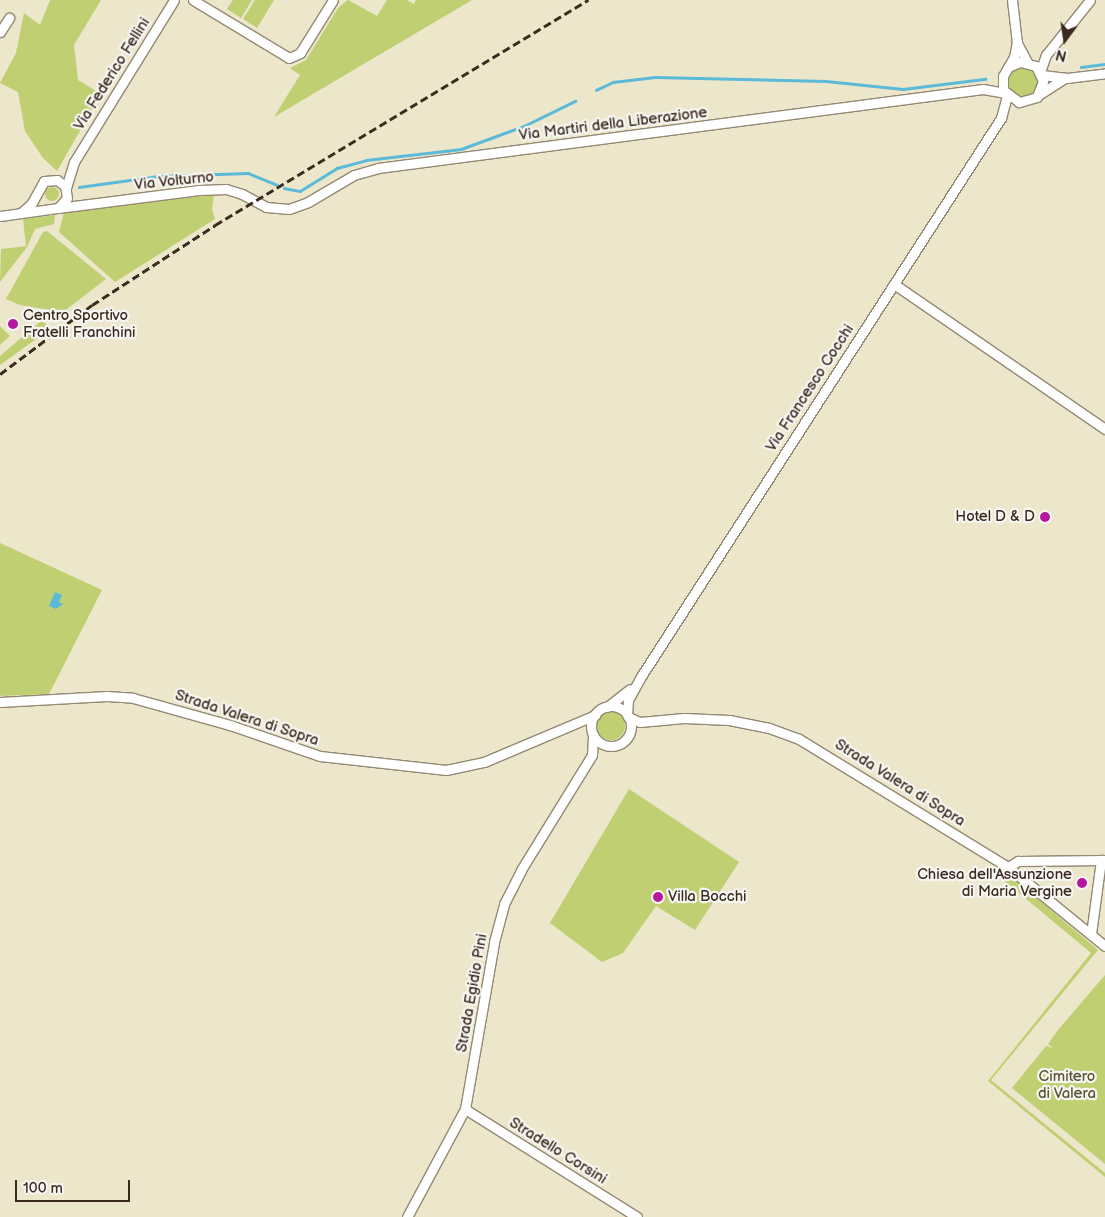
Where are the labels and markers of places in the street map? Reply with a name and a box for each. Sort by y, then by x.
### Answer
place label: Centro Sportivo Fratelli Franchini [23,306,136,341]
marker: Centro Sportivo Fratelli Franchini [7,318,19,330]
place label: Hotel D & D [955,508,1035,526]
marker: Hotel D & D [1039,511,1051,523]
place label: Chiesa dell'Assunzione di Maria Vergine [917,865,1072,900]
marker: Chiesa dell'Assunzione di Maria Vergine [1076,877,1088,889]
place label: Villa Bocchi [668,888,746,906]
marker: Villa Bocchi [652,891,664,903]

